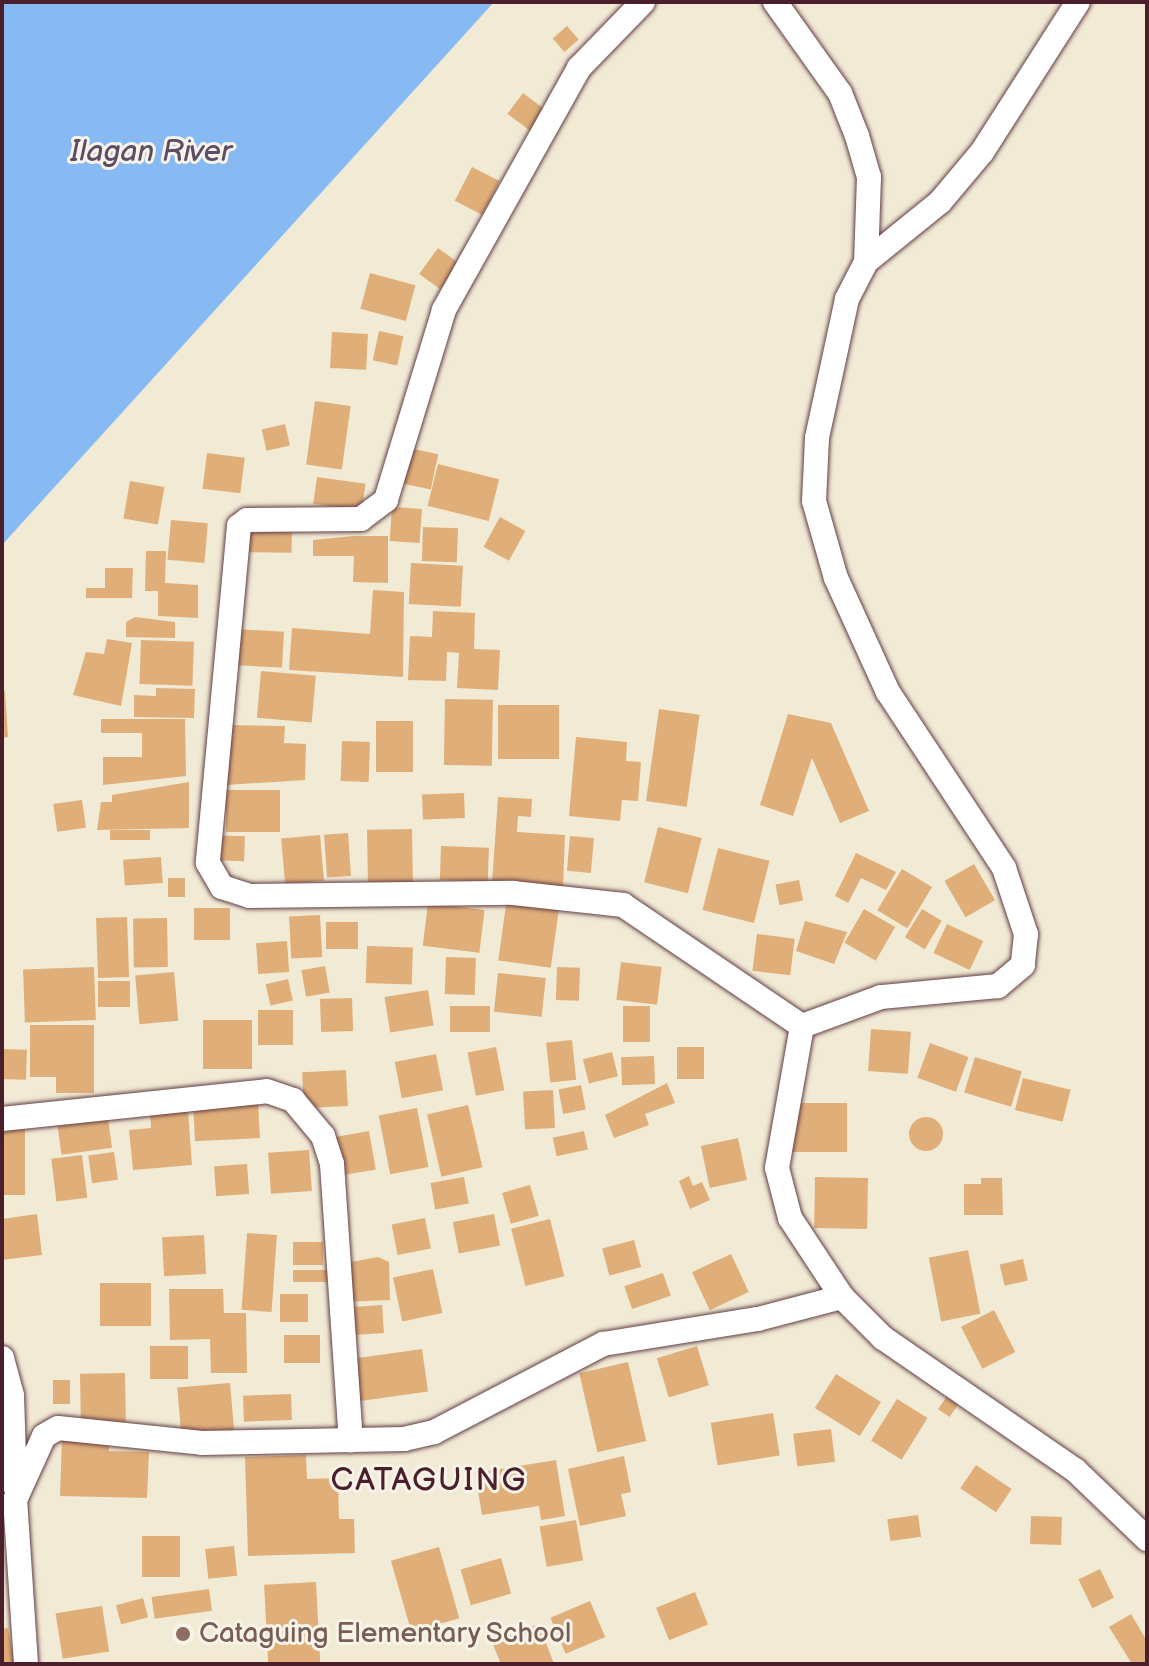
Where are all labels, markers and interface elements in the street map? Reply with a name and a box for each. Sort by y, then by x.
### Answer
water label: Ilagan River [70,134,232,170]
district label: CATAGUING [330,1462,528,1500]
place label: Cataguing Elementary School [199,1617,574,1651]
marker: Cataguing Elementary School [174,1625,192,1643]

